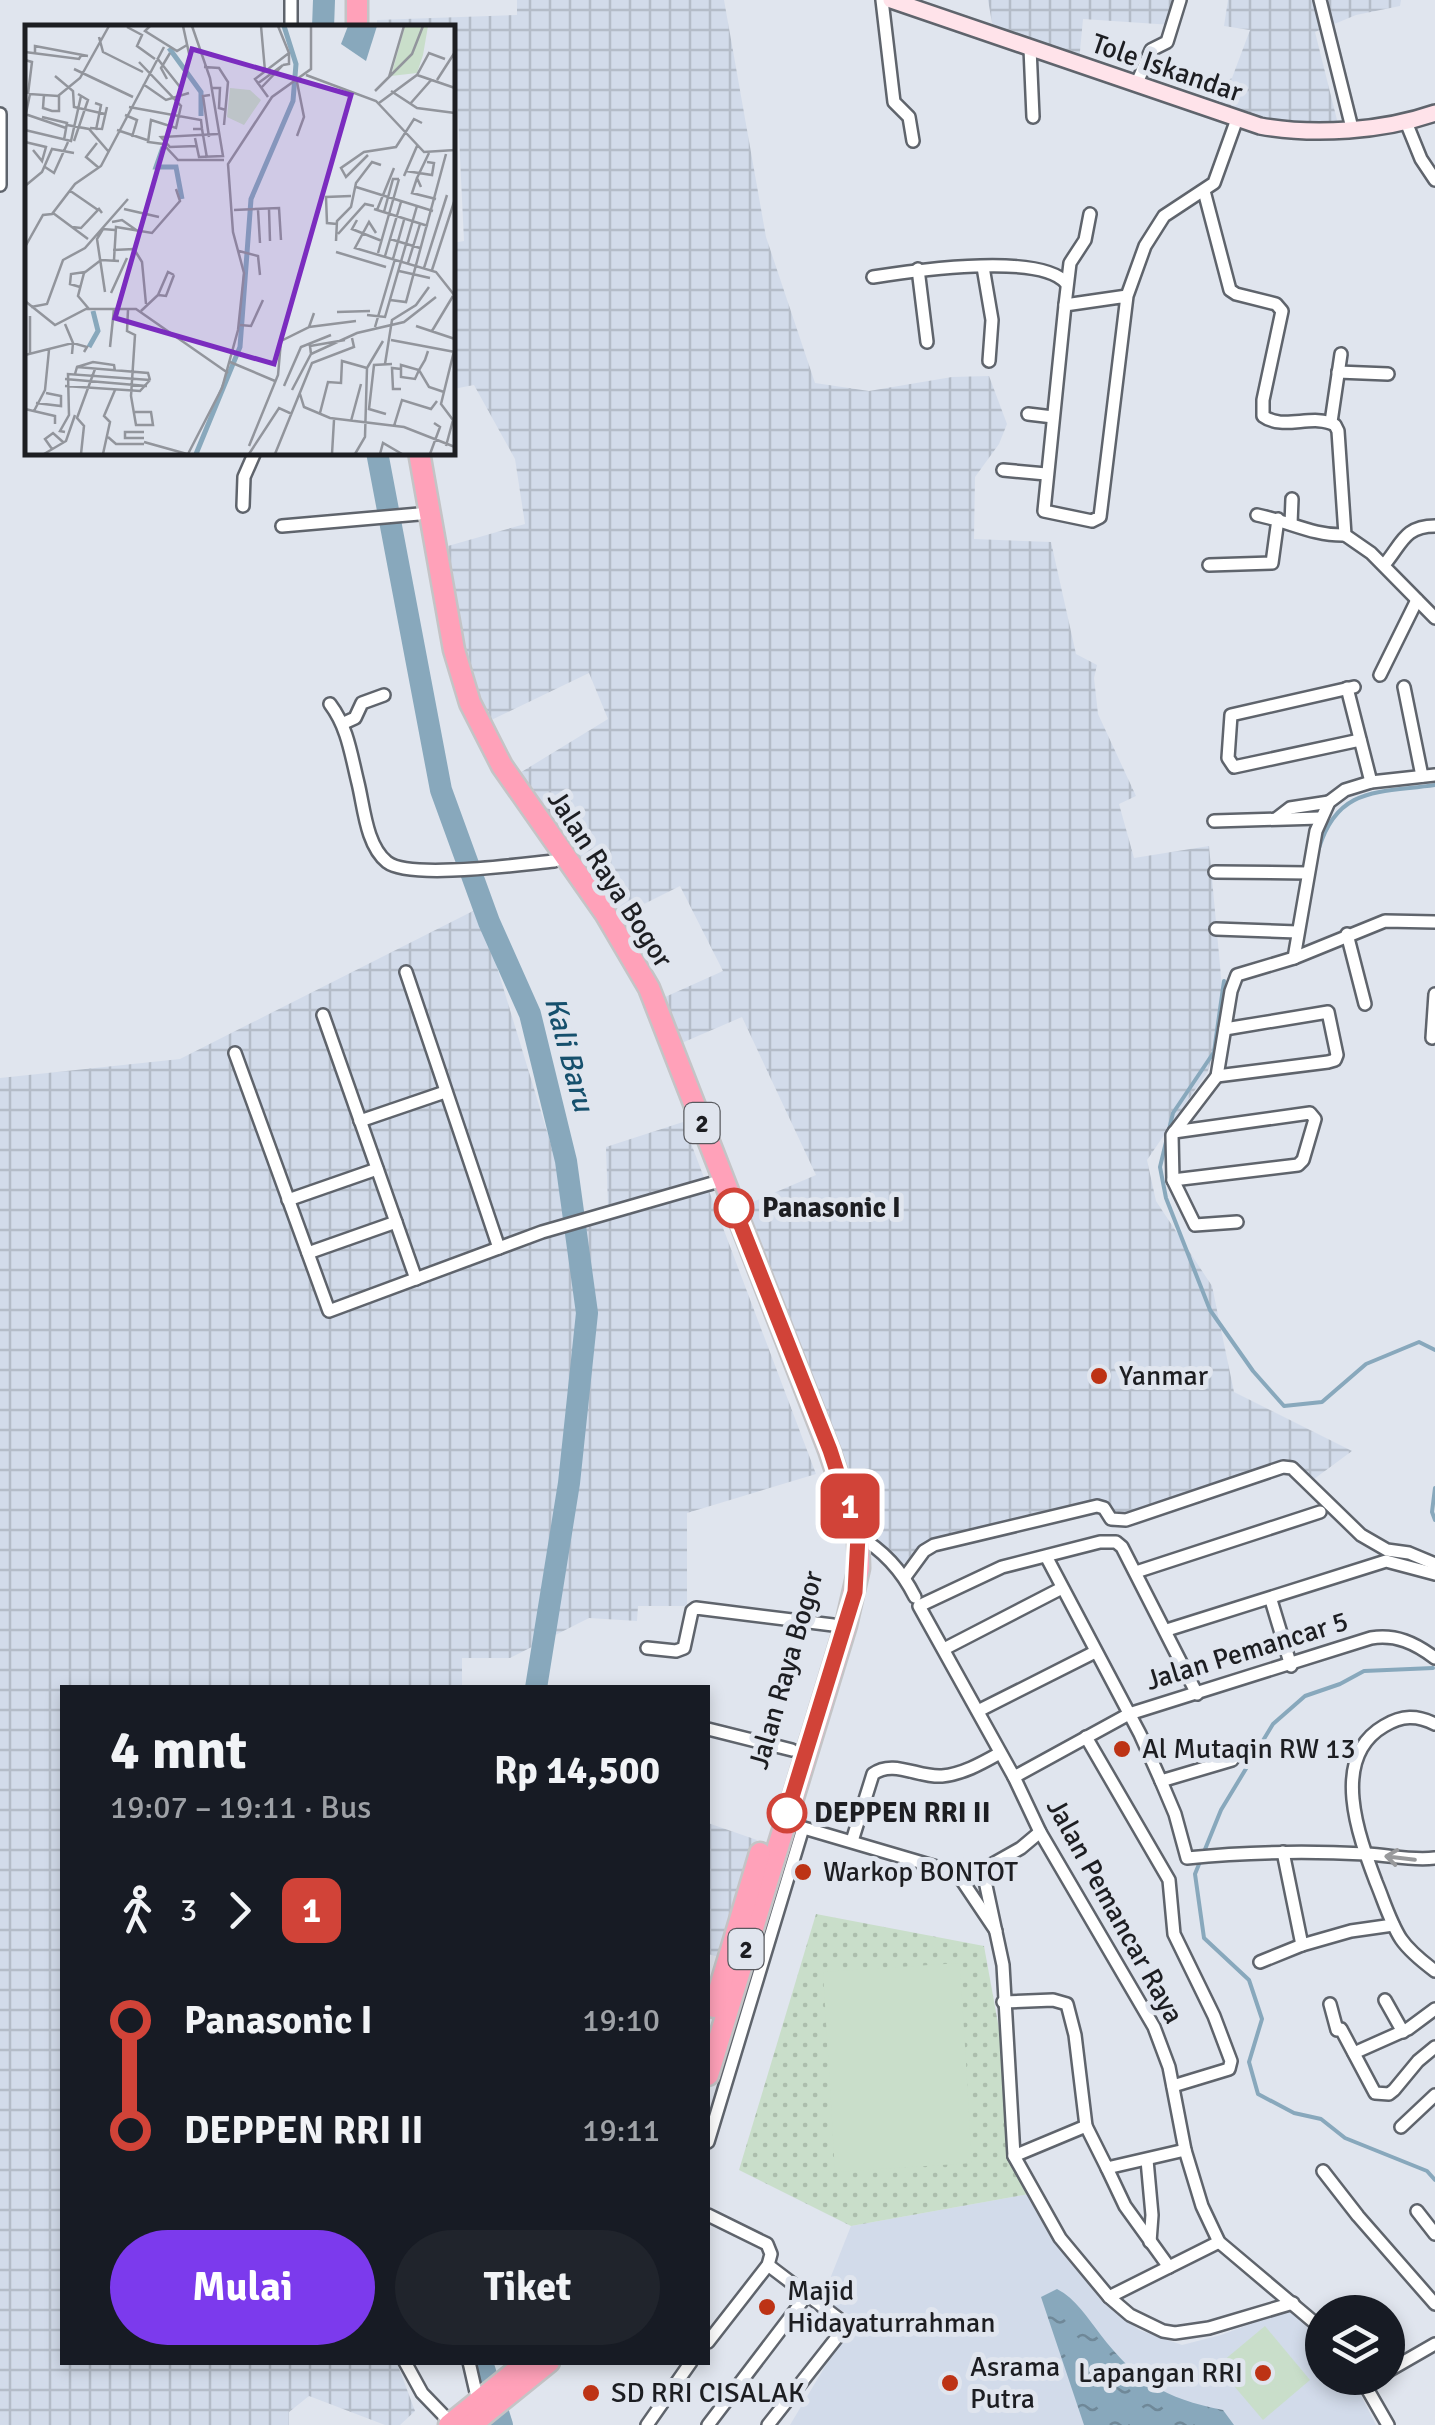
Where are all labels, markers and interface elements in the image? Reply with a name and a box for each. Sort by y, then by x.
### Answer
inset map [25,25,455,455]
street label: Tole Iskandar [1087,26,1248,110]
street label: Jalan Raya Bogor [540,784,680,975]
water label: Kali Baru [536,993,602,1117]
road number: 2 [684,1103,720,1143]
marker: Panasonic I [715,1189,753,1227]
place label: Panasonic I [762,1191,901,1225]
place label: Yanmar [1119,1359,1209,1393]
marker: Yanmar [1088,1365,1110,1387]
line badge: 1 [818,1474,882,1538]
text: 1 [841,1485,859,1528]
street label: Jalan Raya Bogor [741,1566,831,1773]
street label: Jalan Pemancar 5 [1142,1604,1352,1698]
text: 4 mnt [110,1716,247,1784]
place label: Al Mutaqin RW 13 [1142,1732,1356,1766]
marker: Al Mutaqin RW 13 [1111,1738,1133,1760]
text: Rp 14,500 [494,1747,660,1794]
text: 19:07 – 19:11 · Bus [110,1788,371,1827]
street label: Jalan Pemancar Raya [1039,1793,1191,2029]
marker: DEPPEN RRI II [768,1794,806,1832]
place label: DEPPEN RRI II [814,1796,990,1830]
one-way arrow [1385,1848,1417,1867]
place label: Warkop BONTOT [823,1855,1018,1889]
marker: Warkop BONTOT [792,1861,814,1883]
icon: walk [110,1883,165,1938]
icon: forward [212,1883,267,1938]
text: 1 [302,1889,321,1932]
text: 3 [180,1891,197,1930]
road number: 2 [728,1929,764,1969]
text: Panasonic I [184,1997,373,2044]
text: 19:10 [582,2001,660,2040]
text: DEPPEN RRI II [184,2107,423,2154]
text: 19:11 [582,2111,660,2150]
button: Mulai [110,2230,375,2345]
button: Tiket [395,2230,660,2345]
place label: Majid Hidayaturrahman [787,2274,996,2340]
map controls [1305,2295,1405,2395]
button: layers [1305,2295,1405,2395]
marker: Majid Hidayaturrahman [756,2296,778,2318]
place label: Asrama Putra [970,2350,1060,2416]
place label: Lapangan RRI [1078,2356,1243,2390]
marker: Lapangan RRI [1252,2362,1274,2384]
marker: Asrama Putra [939,2372,961,2394]
place label: SD RRI CISALAK [611,2376,805,2410]
marker: SD RRI CISALAK [580,2382,602,2404]

